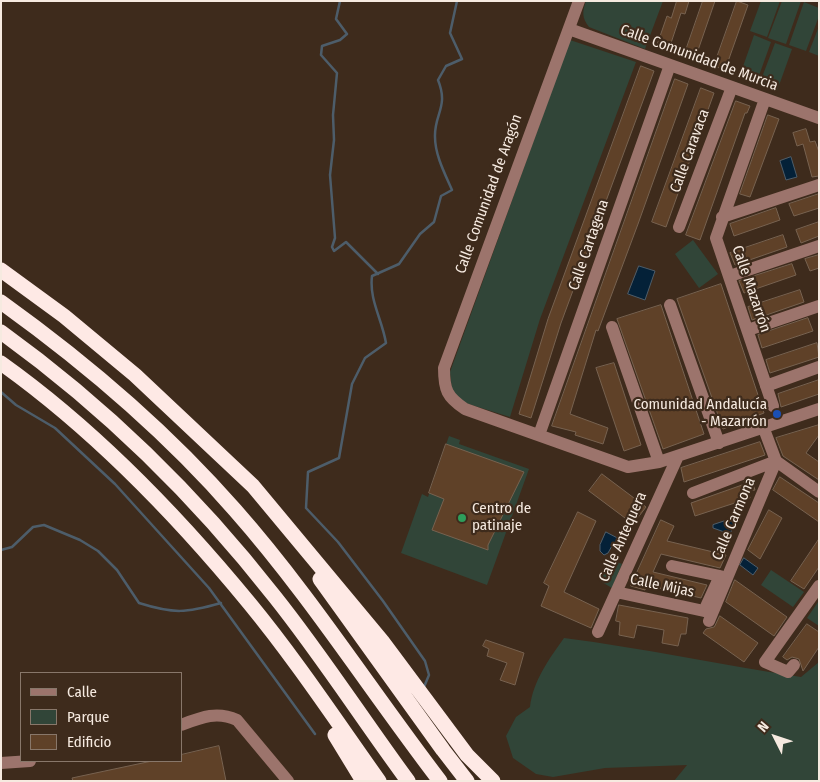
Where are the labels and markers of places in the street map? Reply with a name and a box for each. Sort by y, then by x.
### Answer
place label: Comunidad Andalucía - Mazarrón [633,396,767,431]
marker: Comunidad Andalucía - Mazarrón [771,408,783,420]
place label: Centro de patinaje [472,500,531,535]
marker: Centro de patinaje [456,512,468,524]

